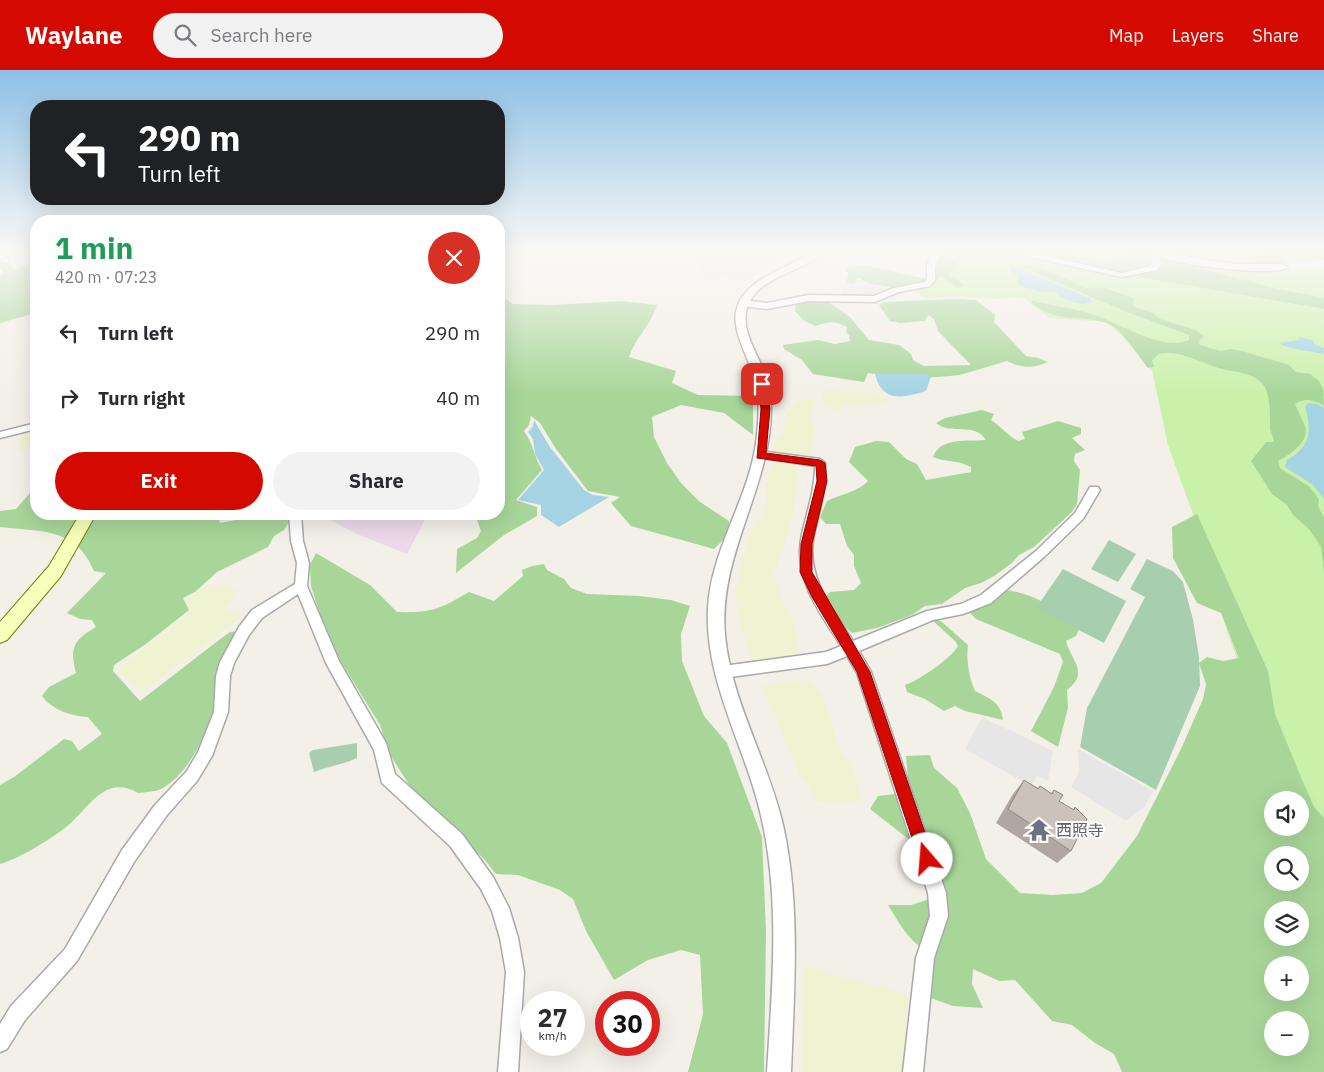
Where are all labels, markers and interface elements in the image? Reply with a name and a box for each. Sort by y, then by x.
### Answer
search box [153,13,503,58]
text: Waylane [25,19,123,51]
icon: search [171,21,199,49]
text: Search here [211,23,312,47]
text: Map [1109,24,1144,47]
text: Layers [1172,24,1224,47]
text: Share [1252,24,1299,47]
text: 290 m [138,115,241,161]
icon: left [55,120,120,185]
text: Turn left [138,159,221,188]
text: 1 min [55,228,133,267]
button: close [428,232,480,284]
text: 420 m · 07:23 [55,267,157,287]
icon: left [55,319,83,347]
text: Turn left [98,321,174,345]
text: 290 m [425,321,480,345]
pin [741,363,783,405]
icon: arrive [748,370,776,398]
icon: right [55,384,83,412]
text: Turn right [98,386,185,410]
text: 40 m [436,386,480,410]
button: Exit [55,452,263,510]
button: Share [273,452,480,510]
map controls [1264,791,1309,1056]
button: sound [1264,791,1309,836]
temple icon: 西照寺 [1026,817,1052,843]
place label: 西照寺 [1056,820,1104,840]
position arrow [900,832,952,884]
button: search [1264,846,1309,891]
button: layers [1264,901,1309,946]
button: + [1264,956,1309,1001]
speed limit sign: 30 [595,991,660,1056]
text: 27 [537,1001,568,1034]
button: − [1264,1011,1309,1056]
text: km/h [538,1028,567,1043]

